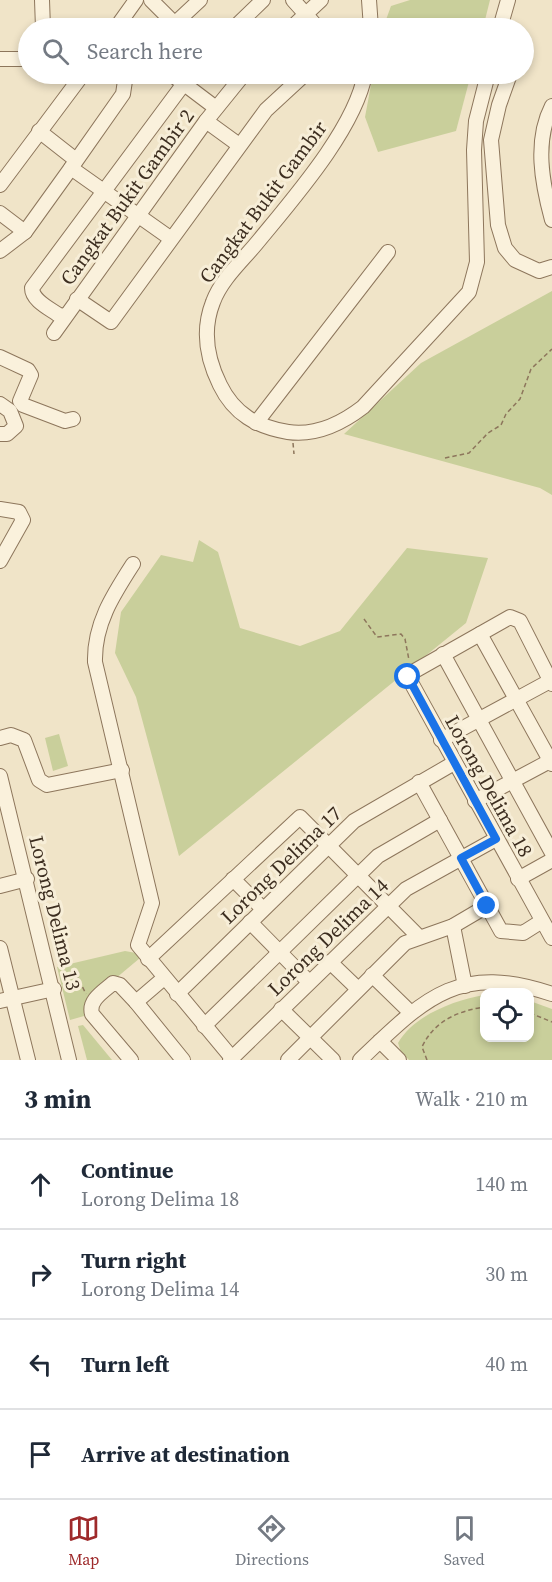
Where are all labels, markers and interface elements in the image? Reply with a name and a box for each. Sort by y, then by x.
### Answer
search box [18,18,534,84]
icon: search [39,35,72,68]
text: Search here [87,36,203,66]
street label: Cangkat Bukit Gambir 2 [54,103,200,291]
street label: Cangkat Bukit Gambir [193,115,334,289]
route start [394,663,420,689]
street label: Lorong Delima 18 [438,710,540,862]
street label: Lorong Delima 17 [214,800,348,930]
street label: Lorong Delima 13 [22,833,88,993]
street label: Lorong Delima 14 [261,872,395,1002]
route end [473,892,499,918]
map controls [480,988,534,1042]
button: locate [480,988,534,1042]
text: 3 min [24,1081,91,1117]
text: Walk · 210 m [415,1085,528,1113]
text: Continue [81,1155,174,1185]
icon: ahead [24,1168,57,1201]
text: 140 m [475,1170,528,1198]
text: Lorong Delima 18 [81,1185,239,1213]
text: Turn right [81,1245,186,1275]
icon: right [24,1258,57,1291]
text: 30 m [485,1260,528,1288]
text: Lorong Delima 14 [81,1275,239,1303]
icon: left [24,1348,57,1381]
text: Turn left [81,1349,169,1379]
text: 40 m [485,1350,528,1378]
icon: arrive [24,1438,57,1471]
text: Arrive at destination [81,1439,290,1469]
tab: Map [67,1512,100,1570]
tab: Directions [235,1512,309,1570]
tab: Saved [444,1512,485,1570]

